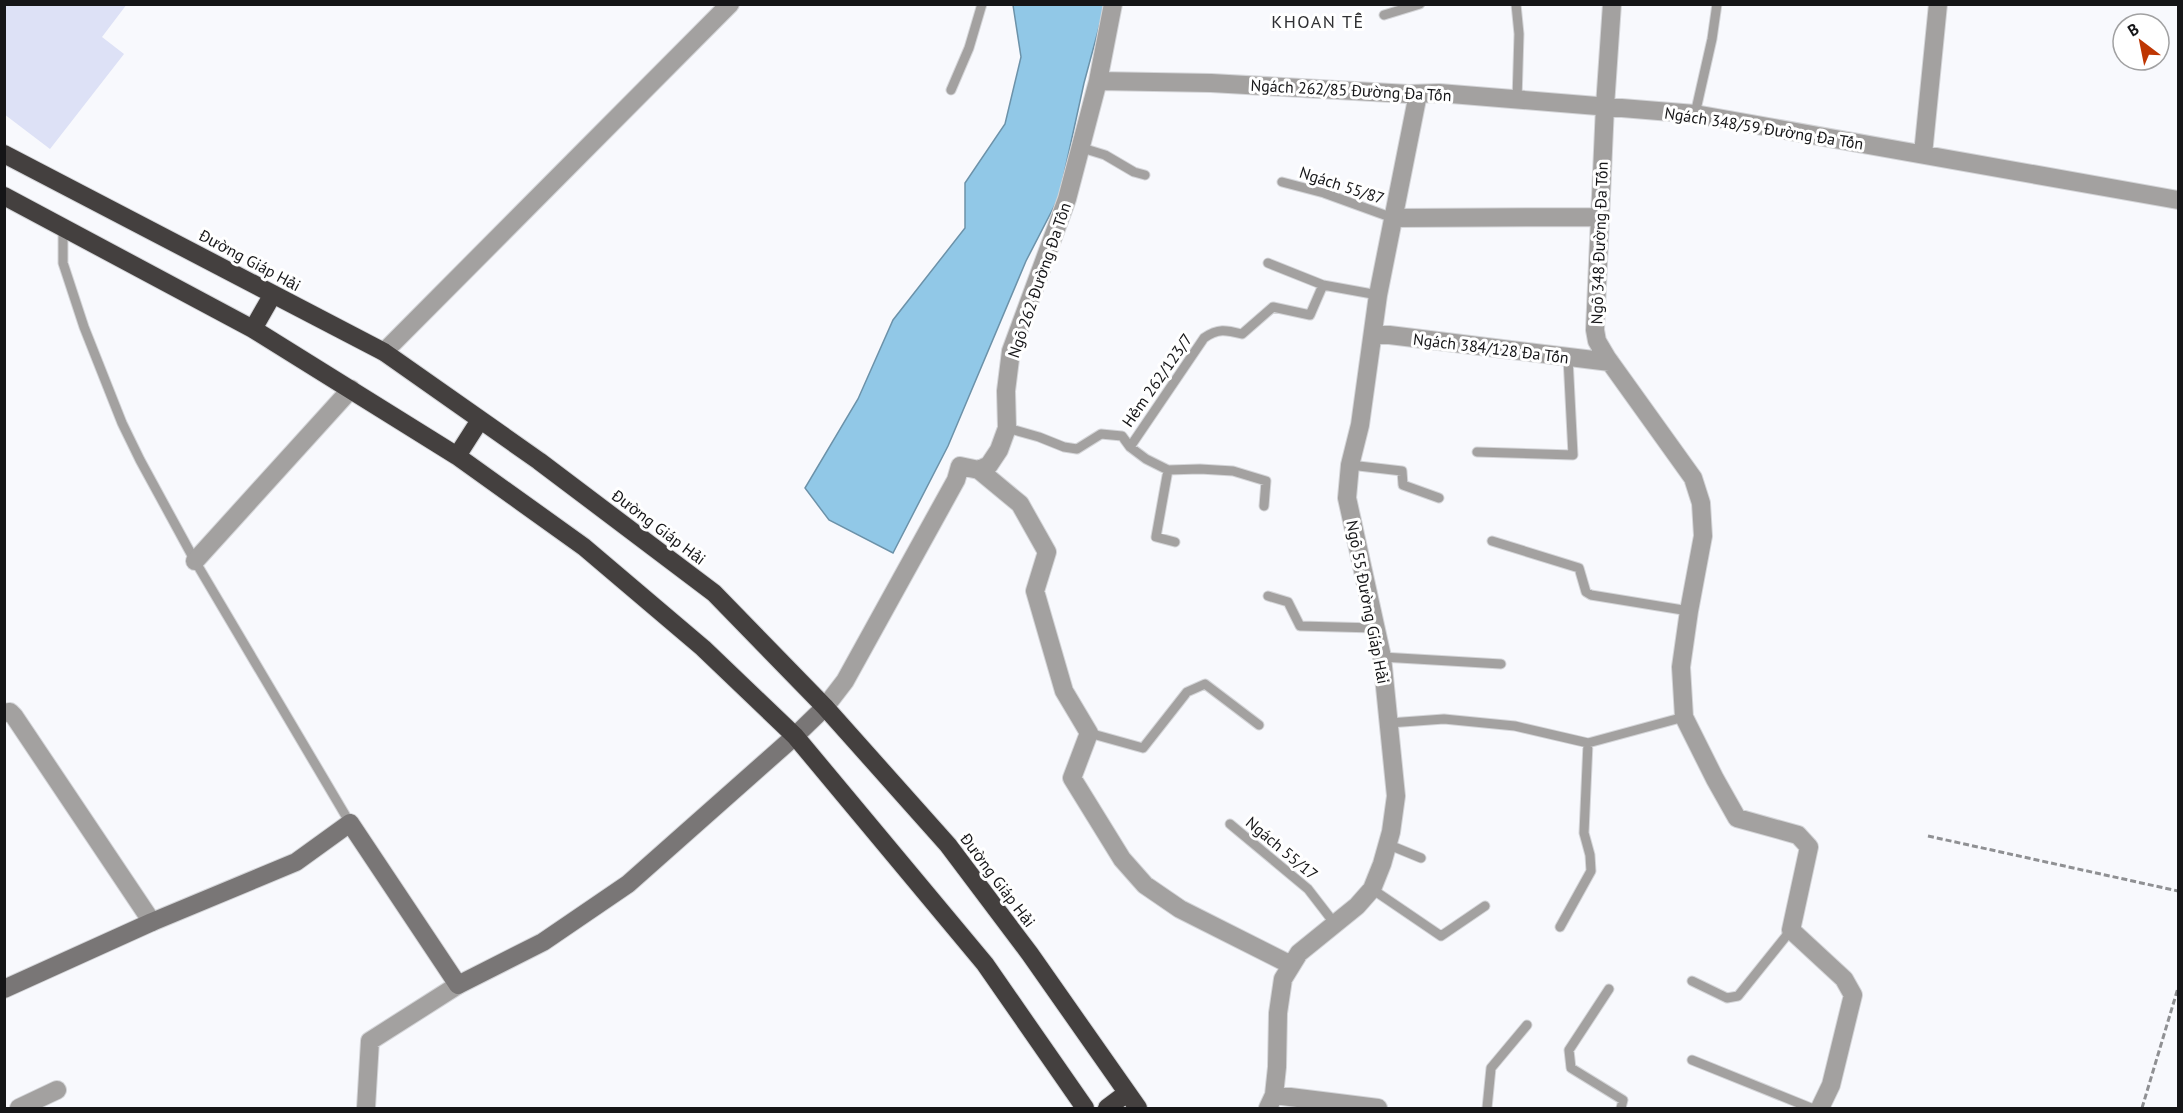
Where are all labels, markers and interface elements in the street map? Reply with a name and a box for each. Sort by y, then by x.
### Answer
district label: KHOAN TẾ [1271,10,1365,33]
north arrow [2111,12,2171,72]
text: B [2124,18,2142,40]
street label: Ngách 262/85 Đường Đa Tốn [1250,75,1452,105]
street label: Ngách 348/59 Đường Đa Tốn [1663,102,1865,154]
street label: Ngõ 348 Đường Đa Tốn [1586,161,1612,325]
street label: Ngách 55/87 [1297,162,1387,208]
street label: Ngõ 262 Đường Đa Tôn [1003,200,1075,360]
street label: Đường Giáp Hải [195,224,304,295]
street label: Hẻm 262/123/7 [1117,329,1197,431]
street label: Ngách 384/128 Đa Tốn [1412,329,1570,367]
street label: Đường Giáp Hải [607,485,710,569]
street label: Ngõ 55 Đường Giáp Hải [1342,519,1394,685]
street label: Ngách 55/17 [1242,812,1322,884]
street label: Đường Giáp Hải [956,828,1040,931]

